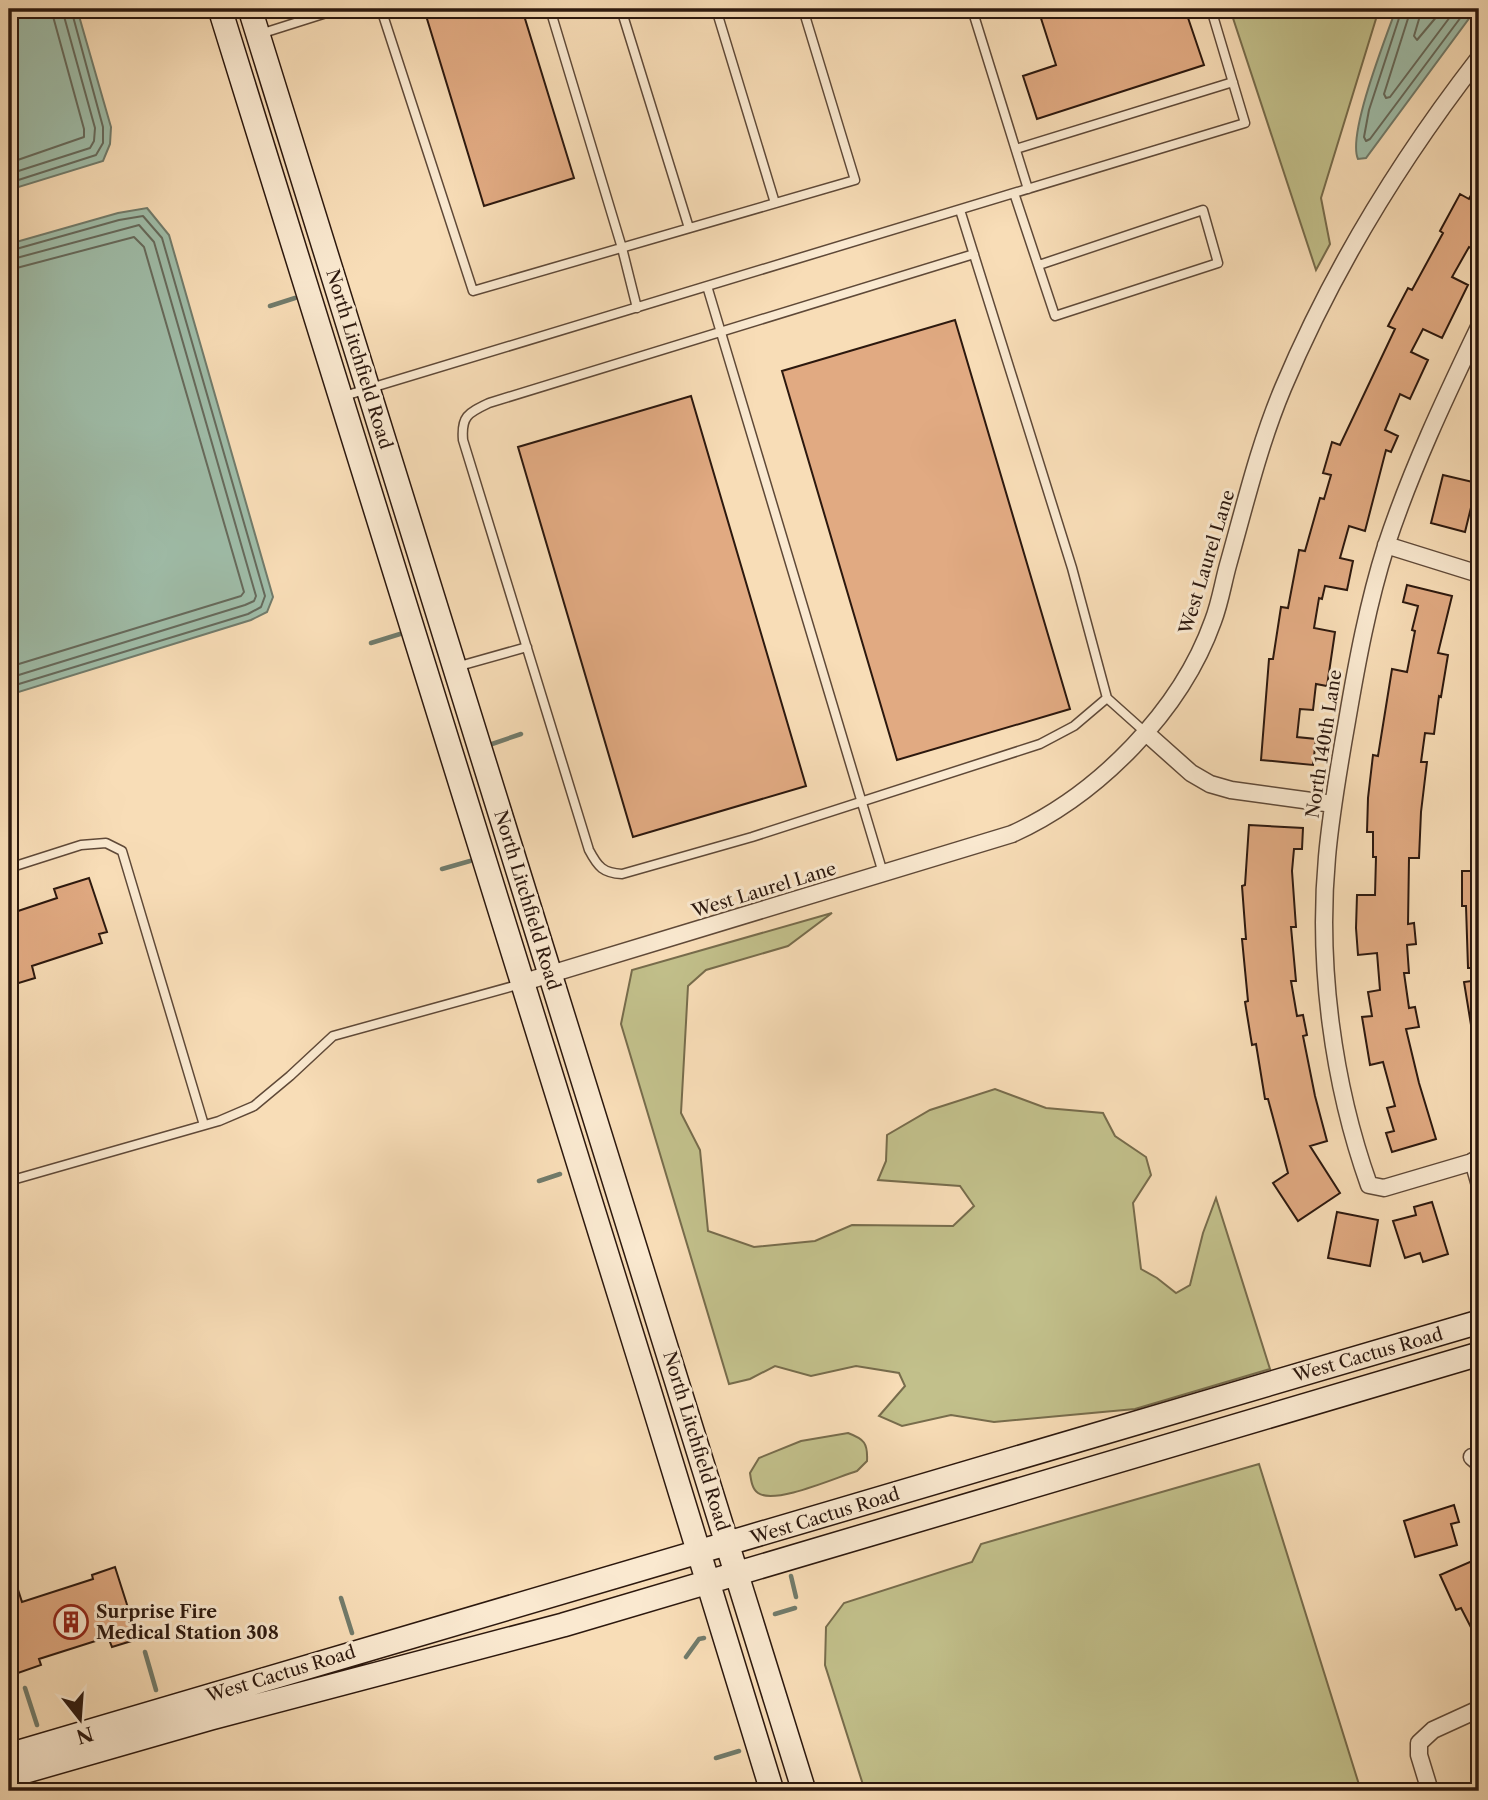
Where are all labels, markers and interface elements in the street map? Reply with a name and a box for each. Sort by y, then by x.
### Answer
street label: North Litchfield Road [321,266,397,452]
street label: West Laurel Lane [1174,487,1239,638]
street label: North 140th Lane [1301,668,1347,820]
street label: North Litchfield Road [489,807,565,993]
street label: West Laurel Lane [688,858,839,923]
street label: West Cactus Road [1290,1323,1445,1387]
street label: North Litchfield Road [658,1348,734,1534]
street label: West Cactus Road [747,1483,902,1549]
place label: Surprise Fire Medical Station 308 [96,1601,279,1644]
building icon: Surprise Fire Medical Station 308 [52,1603,90,1641]
street label: West Cactus Road [203,1641,358,1707]
north arrow [46,1685,116,1755]
text: N [74,1721,96,1748]

